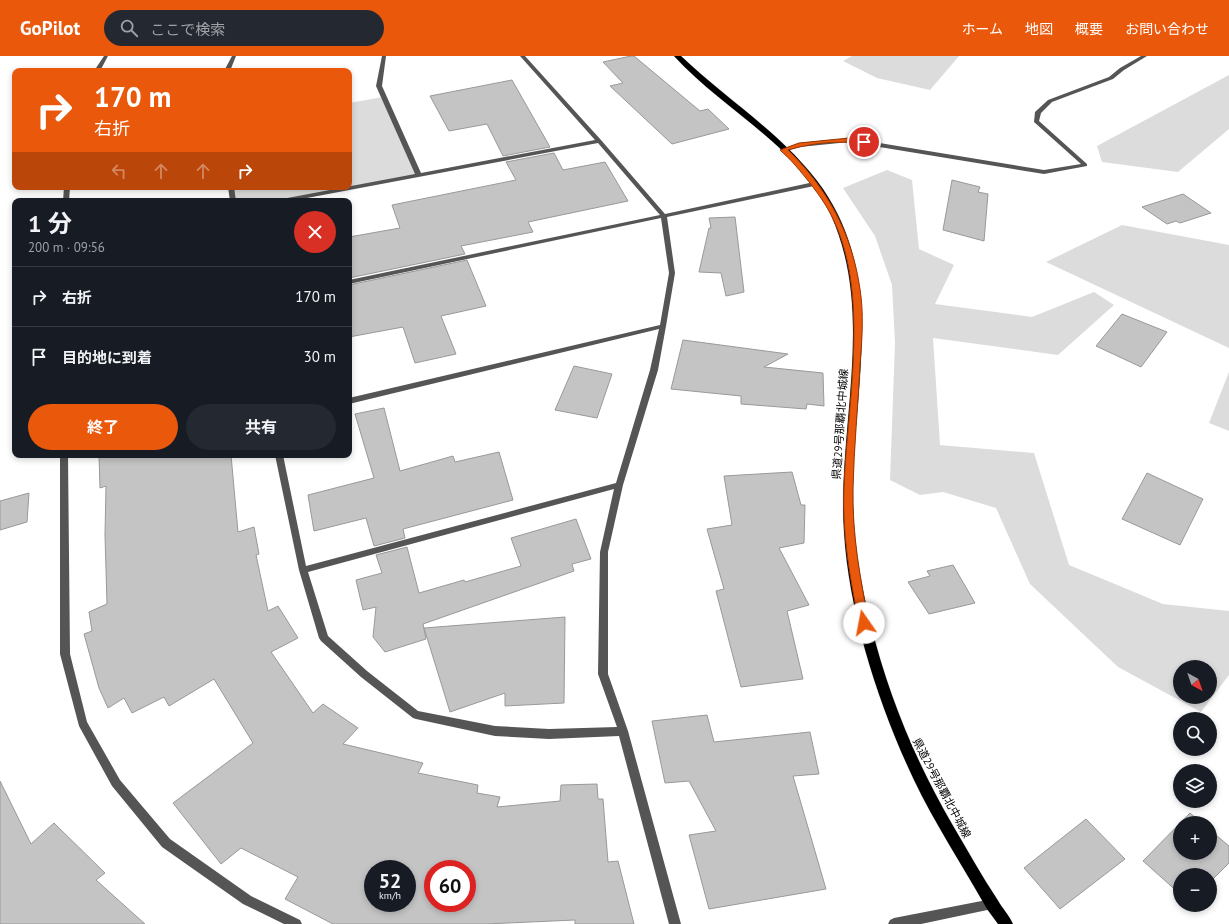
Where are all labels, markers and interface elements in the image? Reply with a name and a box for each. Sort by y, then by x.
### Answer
search box [104,10,384,46]
text: GoPilot [20,16,80,40]
icon: search [118,17,140,39]
text: ここで検索 [150,20,225,39]
text: ホーム [961,20,1003,38]
text: 地図 [1025,20,1053,38]
text: 概要 [1075,20,1103,38]
text: お問い合わせ [1125,20,1209,38]
text: 170 m [94,78,171,115]
icon: right [28,84,80,136]
text: 右折 [94,117,130,140]
pin [847,125,881,159]
icon: arrive [853,131,875,153]
icon: left [108,160,130,182]
icon: ahead [150,160,172,182]
icon: ahead [192,160,214,182]
icon: right [234,160,256,182]
text: 1 分 [28,208,72,239]
button: close [294,211,336,253]
text: 200 m · 09:56 [28,239,105,256]
icon: right [28,286,50,308]
text: 170 m [295,287,336,306]
text: 右折 [62,288,92,307]
icon: arrive [28,346,50,368]
text: 30 m [303,347,336,366]
text: 目的地に到着 [62,348,152,367]
street label: 県道29号那覇北中城線 [829,368,851,480]
button: 終了 [28,404,178,450]
button: 共有 [186,404,336,450]
position arrow [843,602,885,644]
north arrow [1173,660,1217,704]
map controls [1173,660,1217,912]
button: search [1173,712,1217,756]
street label: 県道29号那覇北中城線 [910,736,974,840]
button: layers [1173,764,1217,808]
button: + [1173,816,1217,860]
speed limit sign: 60 [424,860,476,912]
text: 52 [379,868,401,894]
button: − [1173,868,1217,912]
text: km/h [379,889,401,902]

